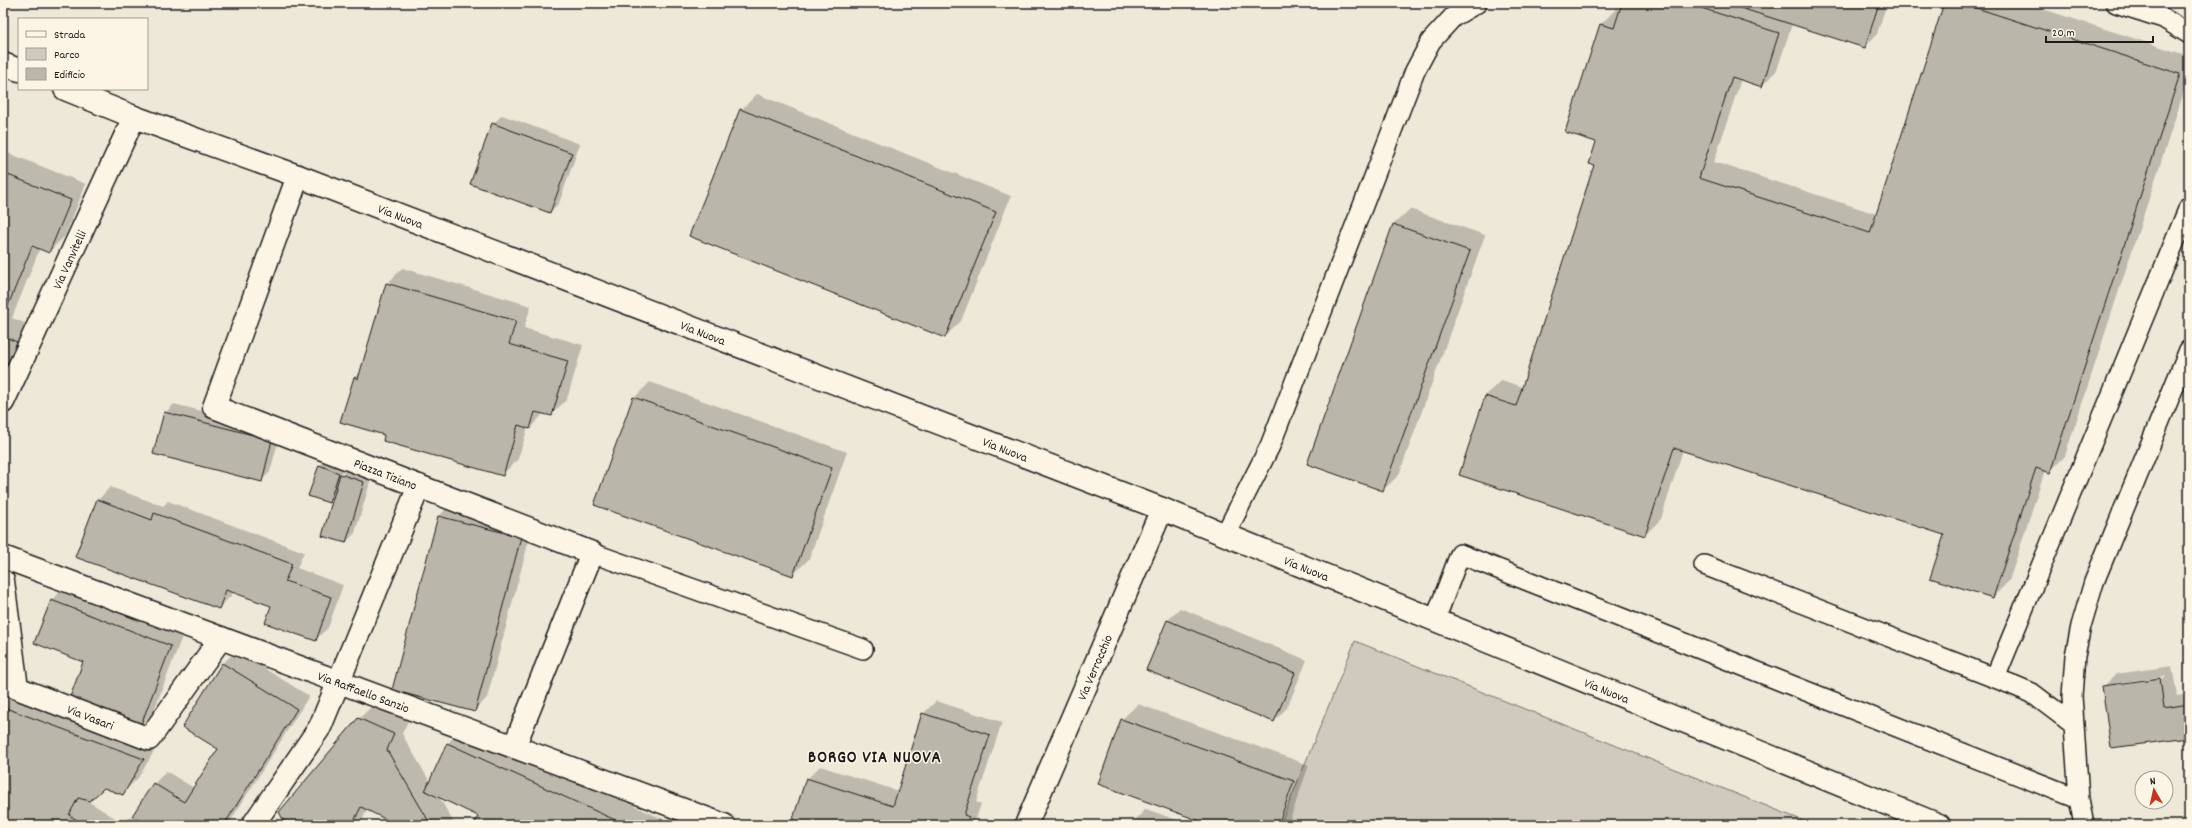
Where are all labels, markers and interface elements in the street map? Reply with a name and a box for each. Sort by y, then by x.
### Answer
legend [18,18,148,90]
scale bar [2046,18,2153,44]
text: 20 m [2052,25,2075,42]
text: Strada [54,27,85,44]
text: Parco [54,47,80,64]
text: Edificio [54,67,85,84]
street label: Via Nuova [375,201,426,236]
street label: Via Vanvitelli [49,227,93,293]
street label: Via Nuova [677,317,729,352]
street label: Via Nuova [979,434,1031,469]
street label: Piazza Tiziano [351,455,419,497]
street label: Via Nuova [1280,553,1332,588]
street label: Via Verrocchio [1074,632,1119,704]
street label: Via Raffaello Sanzio [314,668,412,719]
street label: Via Nuova [1581,675,1632,710]
street label: Via Vasari [64,701,117,737]
district label: BORGO VIA NUOVA [808,747,942,771]
north arrow [2134,770,2174,810]
text: N [2149,774,2157,790]

